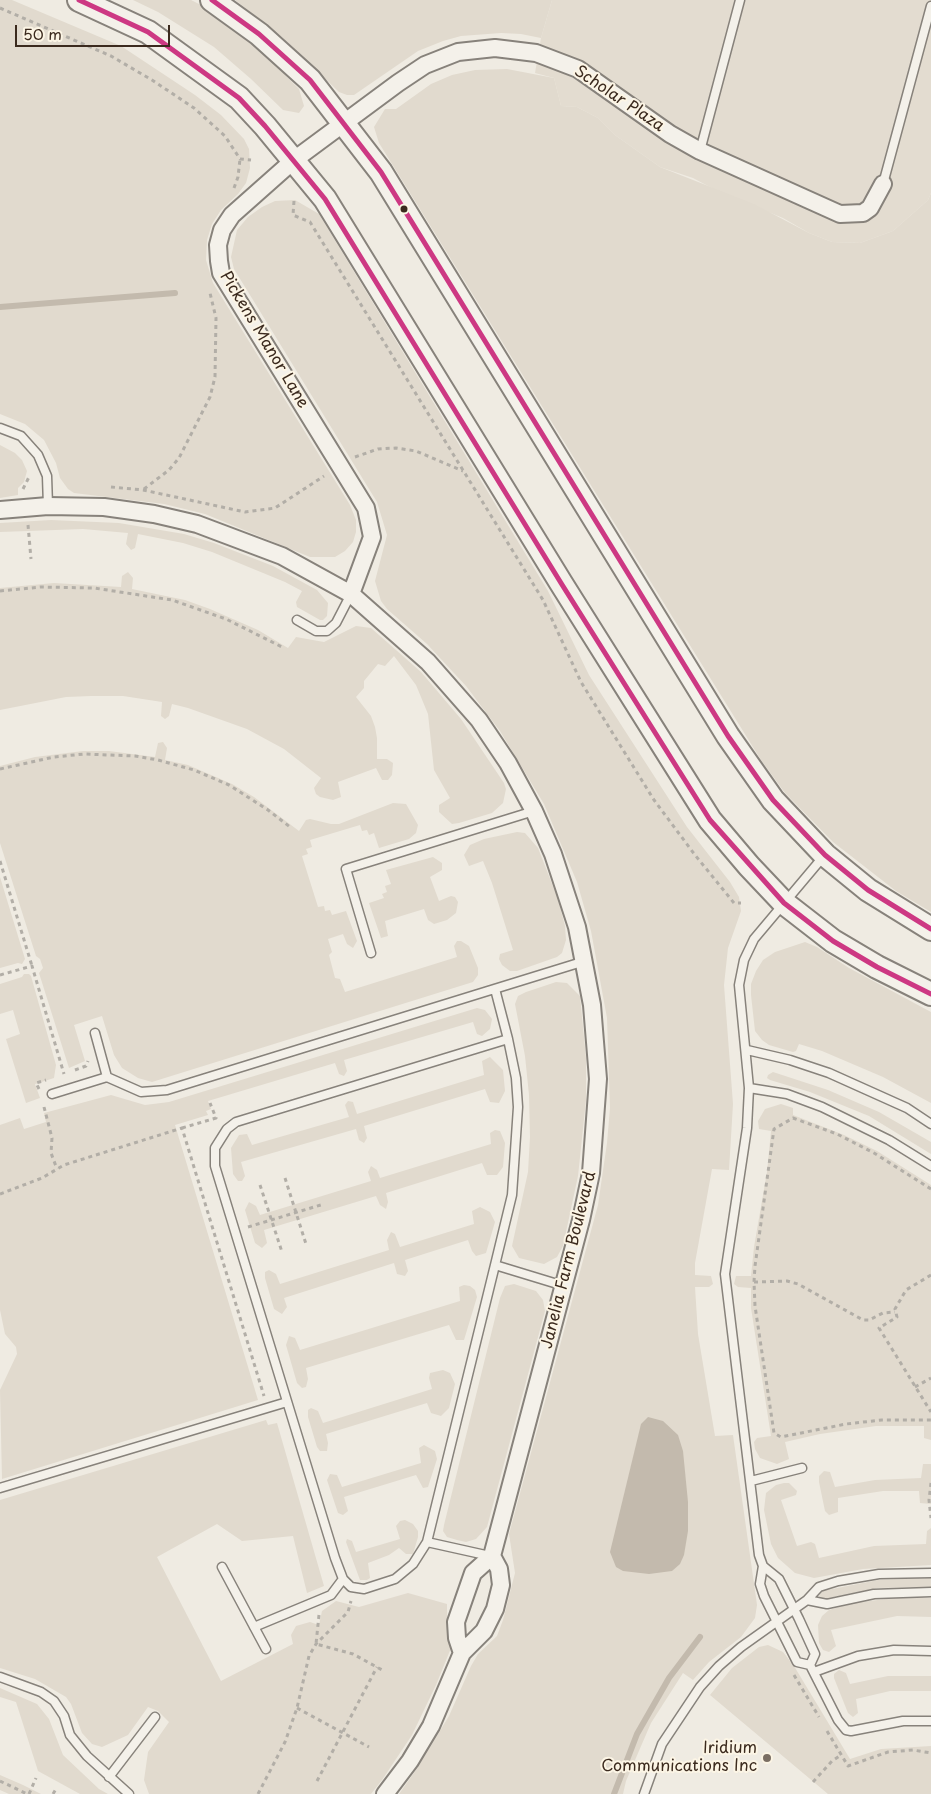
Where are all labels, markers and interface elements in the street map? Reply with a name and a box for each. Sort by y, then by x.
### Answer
scale bar [18,15,172,47]
text: 50 m [23,22,62,45]
street label: Scholar Plaza [570,62,668,136]
unlabelled marker [399,204,409,214]
street label: Pickens Manor Lane [216,268,312,412]
street label: Janelia Farm Boulevard [538,1169,600,1351]
place label: Iridium Communications Inc [601,1739,757,1777]
marker: Iridium Communications Inc [761,1752,773,1764]

